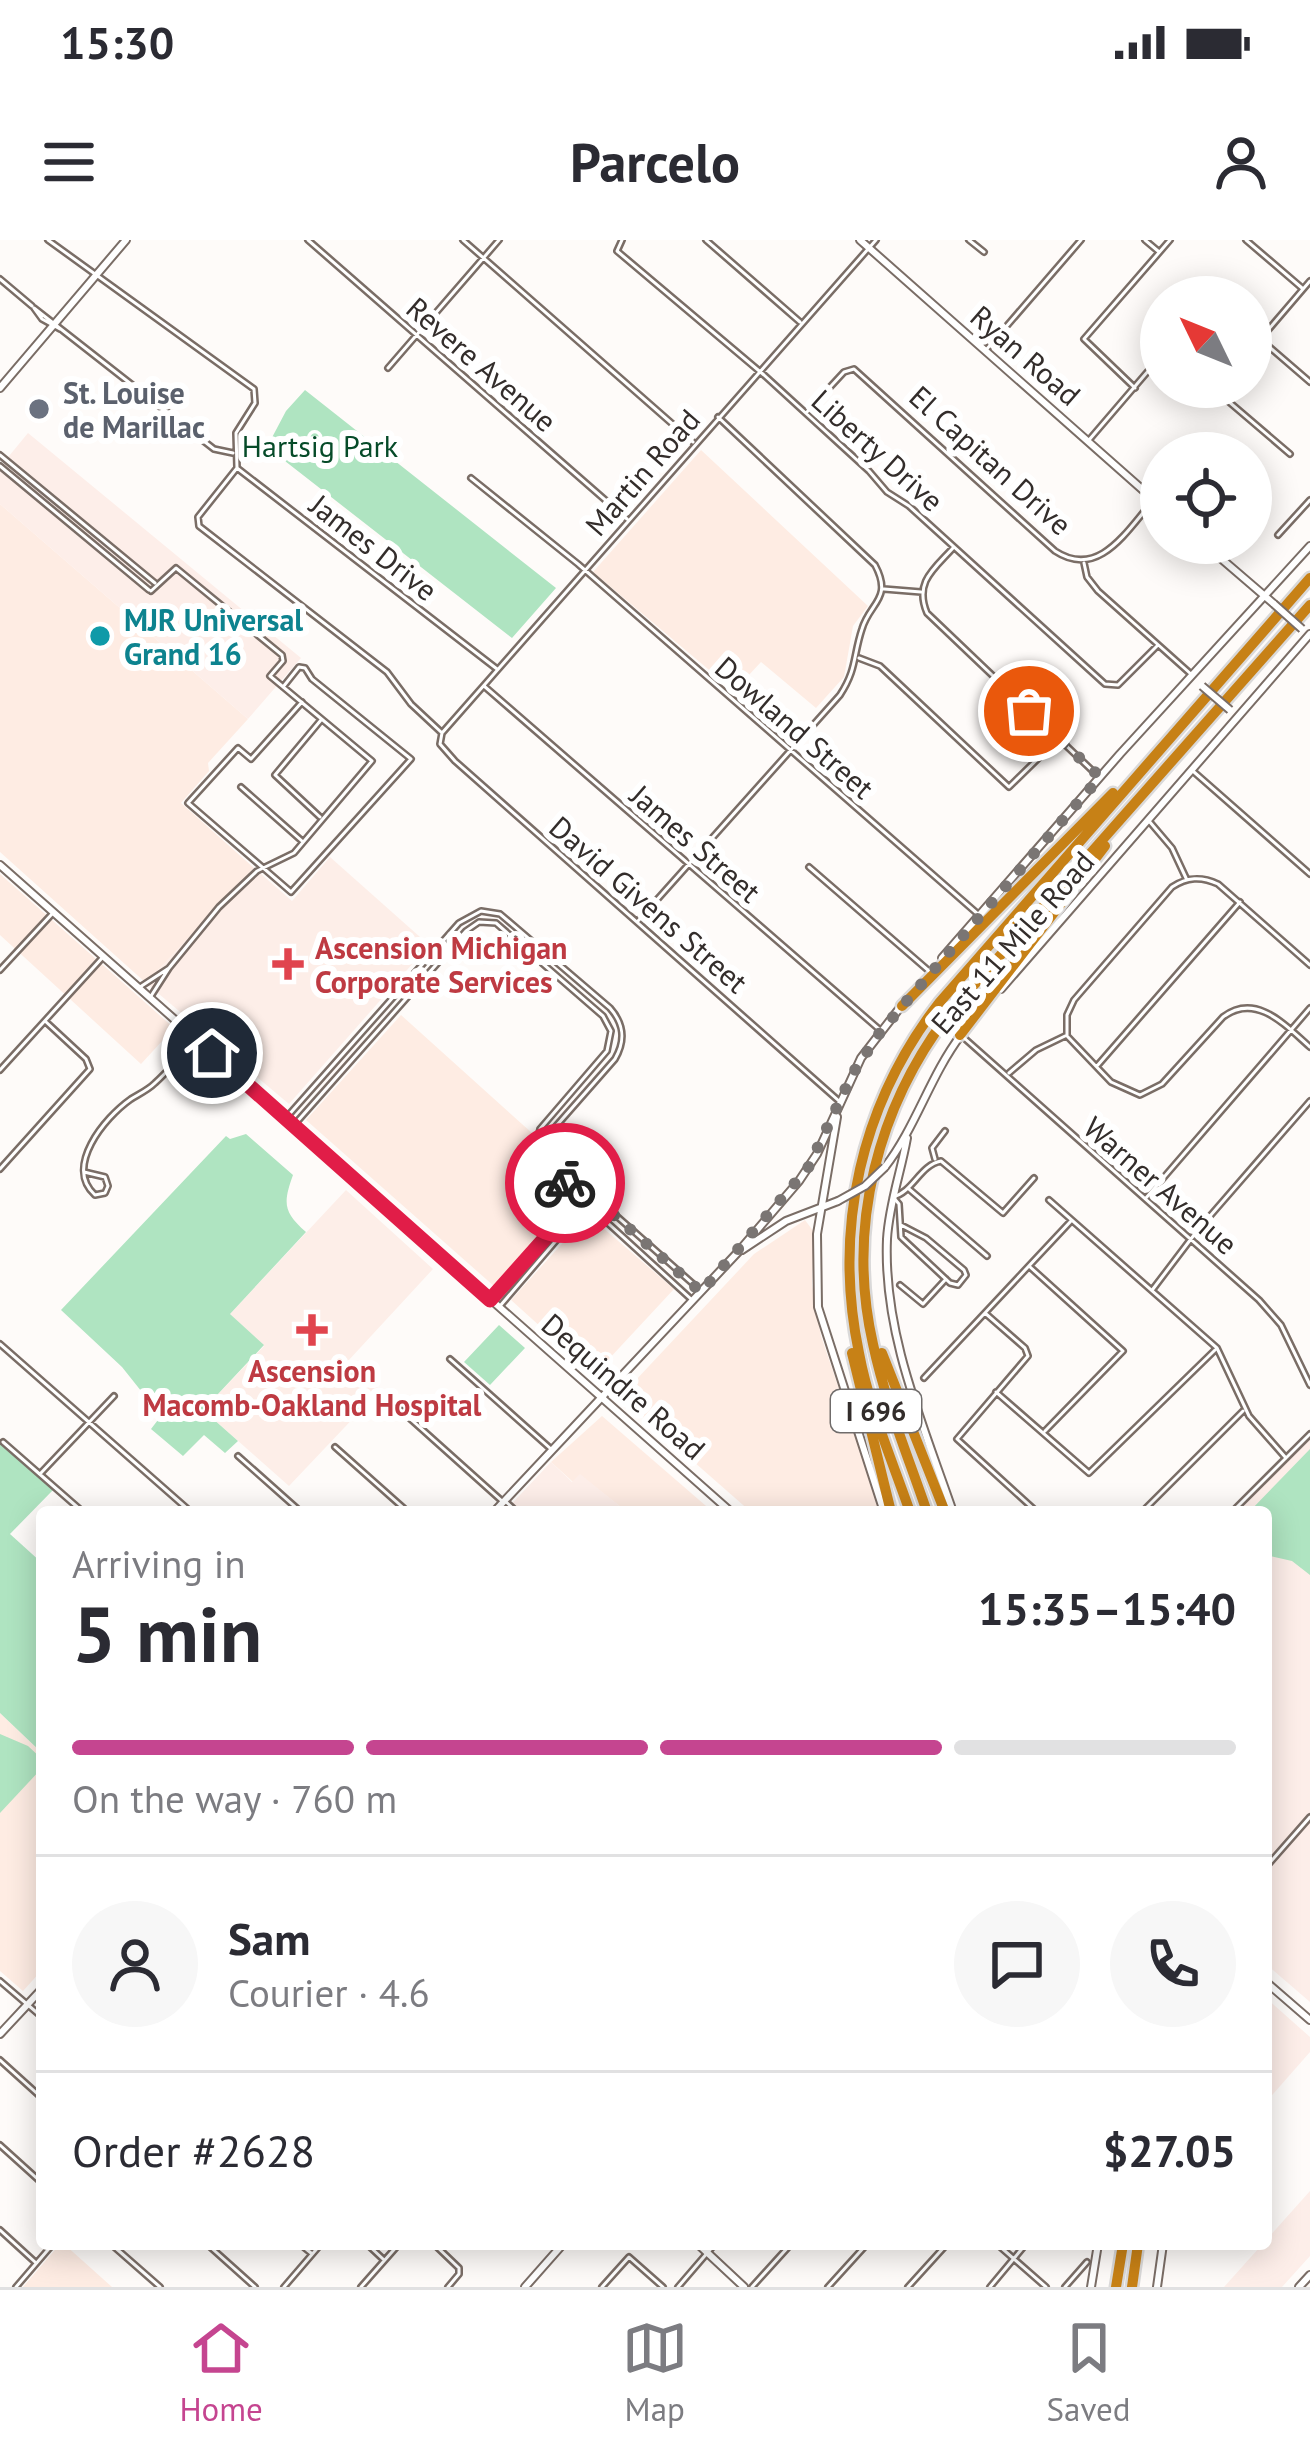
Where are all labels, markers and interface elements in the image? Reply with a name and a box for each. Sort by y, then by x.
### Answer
text: 15:30 [60,13,174,71]
text: Parcelo [570,127,740,197]
icon: menu [36,129,102,195]
icon: person [1208,129,1274,195]
north arrow [1140,276,1272,408]
map controls [1140,276,1272,564]
street label: Revere Avenue [399,288,565,440]
street label: Ryan Road [963,296,1089,414]
place label: St. Louise de Marillac [63,373,205,446]
street label: El Capitan Drive [902,377,1080,543]
street label: Liberty Drive [804,381,952,519]
marker: St. Louise de Marillac [26,396,52,422]
street label: Martin Road [576,400,708,544]
park label: Hartsig Park [242,426,399,465]
button: locate [1140,432,1272,564]
street label: James Drive [301,484,446,609]
place label: MJR Universal Grand 16 [124,600,303,673]
marker: MJR Universal Grand 16 [87,623,113,649]
street label: Dowland Street [707,647,883,807]
pin [978,660,1080,762]
icon: bag [996,678,1062,744]
street label: James Street [621,774,769,910]
street label: David Givens Street [542,807,756,1001]
street label: East 11 Mile Road [922,842,1102,1042]
place label: Ascension Michigan Corporate Services [315,928,567,1001]
marker: Ascension Michigan Corporate Services [272,948,304,980]
pin [161,1002,263,1104]
icon: home [179,1020,245,1086]
street label: Warner Avenue [1076,1108,1246,1262]
courier [505,1123,625,1243]
icon: bike [532,1150,598,1216]
street label: Dequindre Road [534,1304,714,1468]
marker: Ascension Macomb-Oakland Hospital [296,1314,328,1346]
place label: Ascension Macomb-Oakland Hospital [143,1351,482,1424]
road number: I 696 [831,1390,921,1432]
text: Arriving in [72,1538,246,1589]
text: 15:35–15:40 [978,1579,1236,1637]
text: 5 min [72,1583,262,1684]
text: On the way · 760 m [72,1773,397,1824]
button: person [72,1901,198,2027]
button: chat [954,1901,1080,2027]
button: phone [1110,1901,1236,2027]
text: Sam [228,1909,310,1967]
text: Courier · 4.6 [228,1967,430,2018]
text: Order #2628 [72,2121,315,2179]
text: $27.05 [1103,2121,1236,2179]
tab: Home [179,2315,263,2430]
tab: Map [622,2315,688,2430]
tab: Saved [1047,2315,1131,2430]

